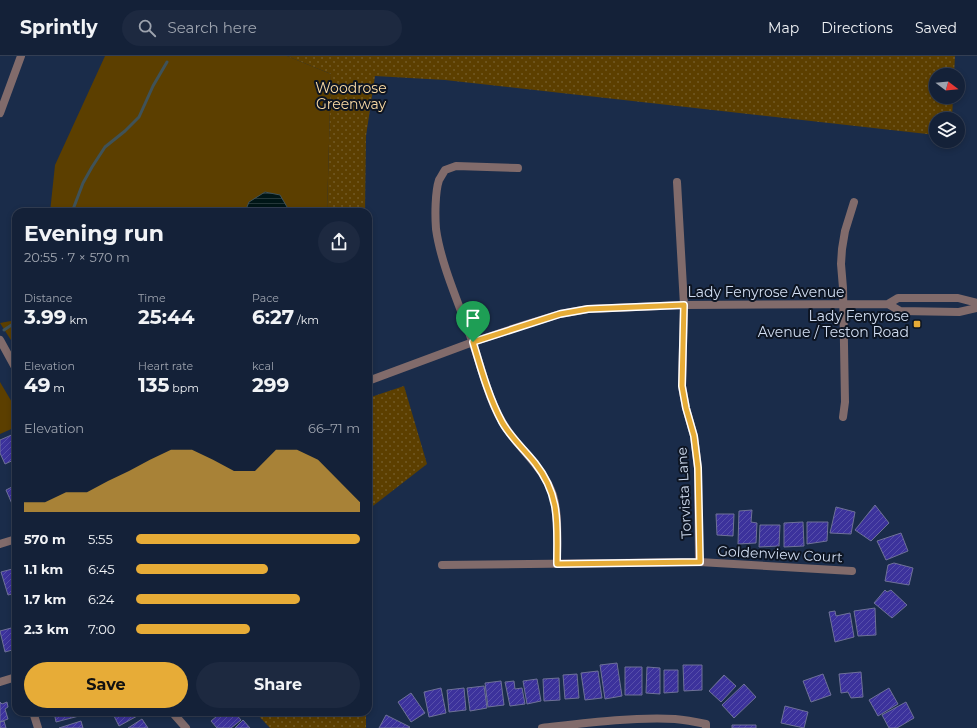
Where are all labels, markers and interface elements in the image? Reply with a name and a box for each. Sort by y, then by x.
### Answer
search box [122,10,402,46]
text: Sprintly [20,16,98,39]
icon: search [136,17,158,39]
text: Search here [168,18,257,37]
text: Map [768,19,799,37]
text: Directions [821,19,893,37]
text: Saved [915,19,957,37]
north arrow [929,68,965,104]
map controls [929,68,965,148]
park label: Woodrose Greenway [315,79,387,113]
button: layers [929,112,965,148]
text: Evening run [24,220,164,247]
button: share [318,221,360,263]
text: 20:55 · 7 × 570 m [24,249,130,265]
street label: Lady Fenyrose Avenue [687,283,845,301]
text: Distance [24,291,72,305]
text: Time [138,291,166,305]
text: Pace [252,291,279,305]
pin [456,301,490,342]
text: 3.99 [24,305,67,329]
text: 25:44 [138,305,195,329]
text: 6:27 [252,305,294,329]
icon: arrive [462,307,484,329]
place label: Lady Fenyrose Avenue / Teston Road [758,307,909,341]
text: km [67,313,88,327]
text: /km [294,313,319,327]
marker: Lady Fenyrose Avenue / Teston Road [912,319,922,329]
text: Elevation [24,359,75,373]
text: Heart rate [138,359,193,373]
text: kcal [252,359,274,373]
text: 49 [24,373,50,397]
text: 135 [138,373,169,397]
text: 299 [252,373,289,397]
text: m [50,381,65,395]
text: bpm [169,381,199,395]
text: Elevation [24,420,84,436]
text: 66–71 m [308,420,360,436]
street label: Torvista Lane [673,447,695,539]
text: 570 m [24,531,66,547]
text: 5:55 [88,531,113,547]
street label: Goldenview Court [717,542,843,566]
text: 1.1 km [24,561,63,577]
text: 6:45 [88,561,115,577]
text: 1.7 km [24,591,66,607]
text: 6:24 [88,591,114,607]
text: 2.3 km [24,621,69,637]
text: 7:00 [88,621,115,637]
button: Save [24,662,188,708]
button: Share [196,662,360,708]

